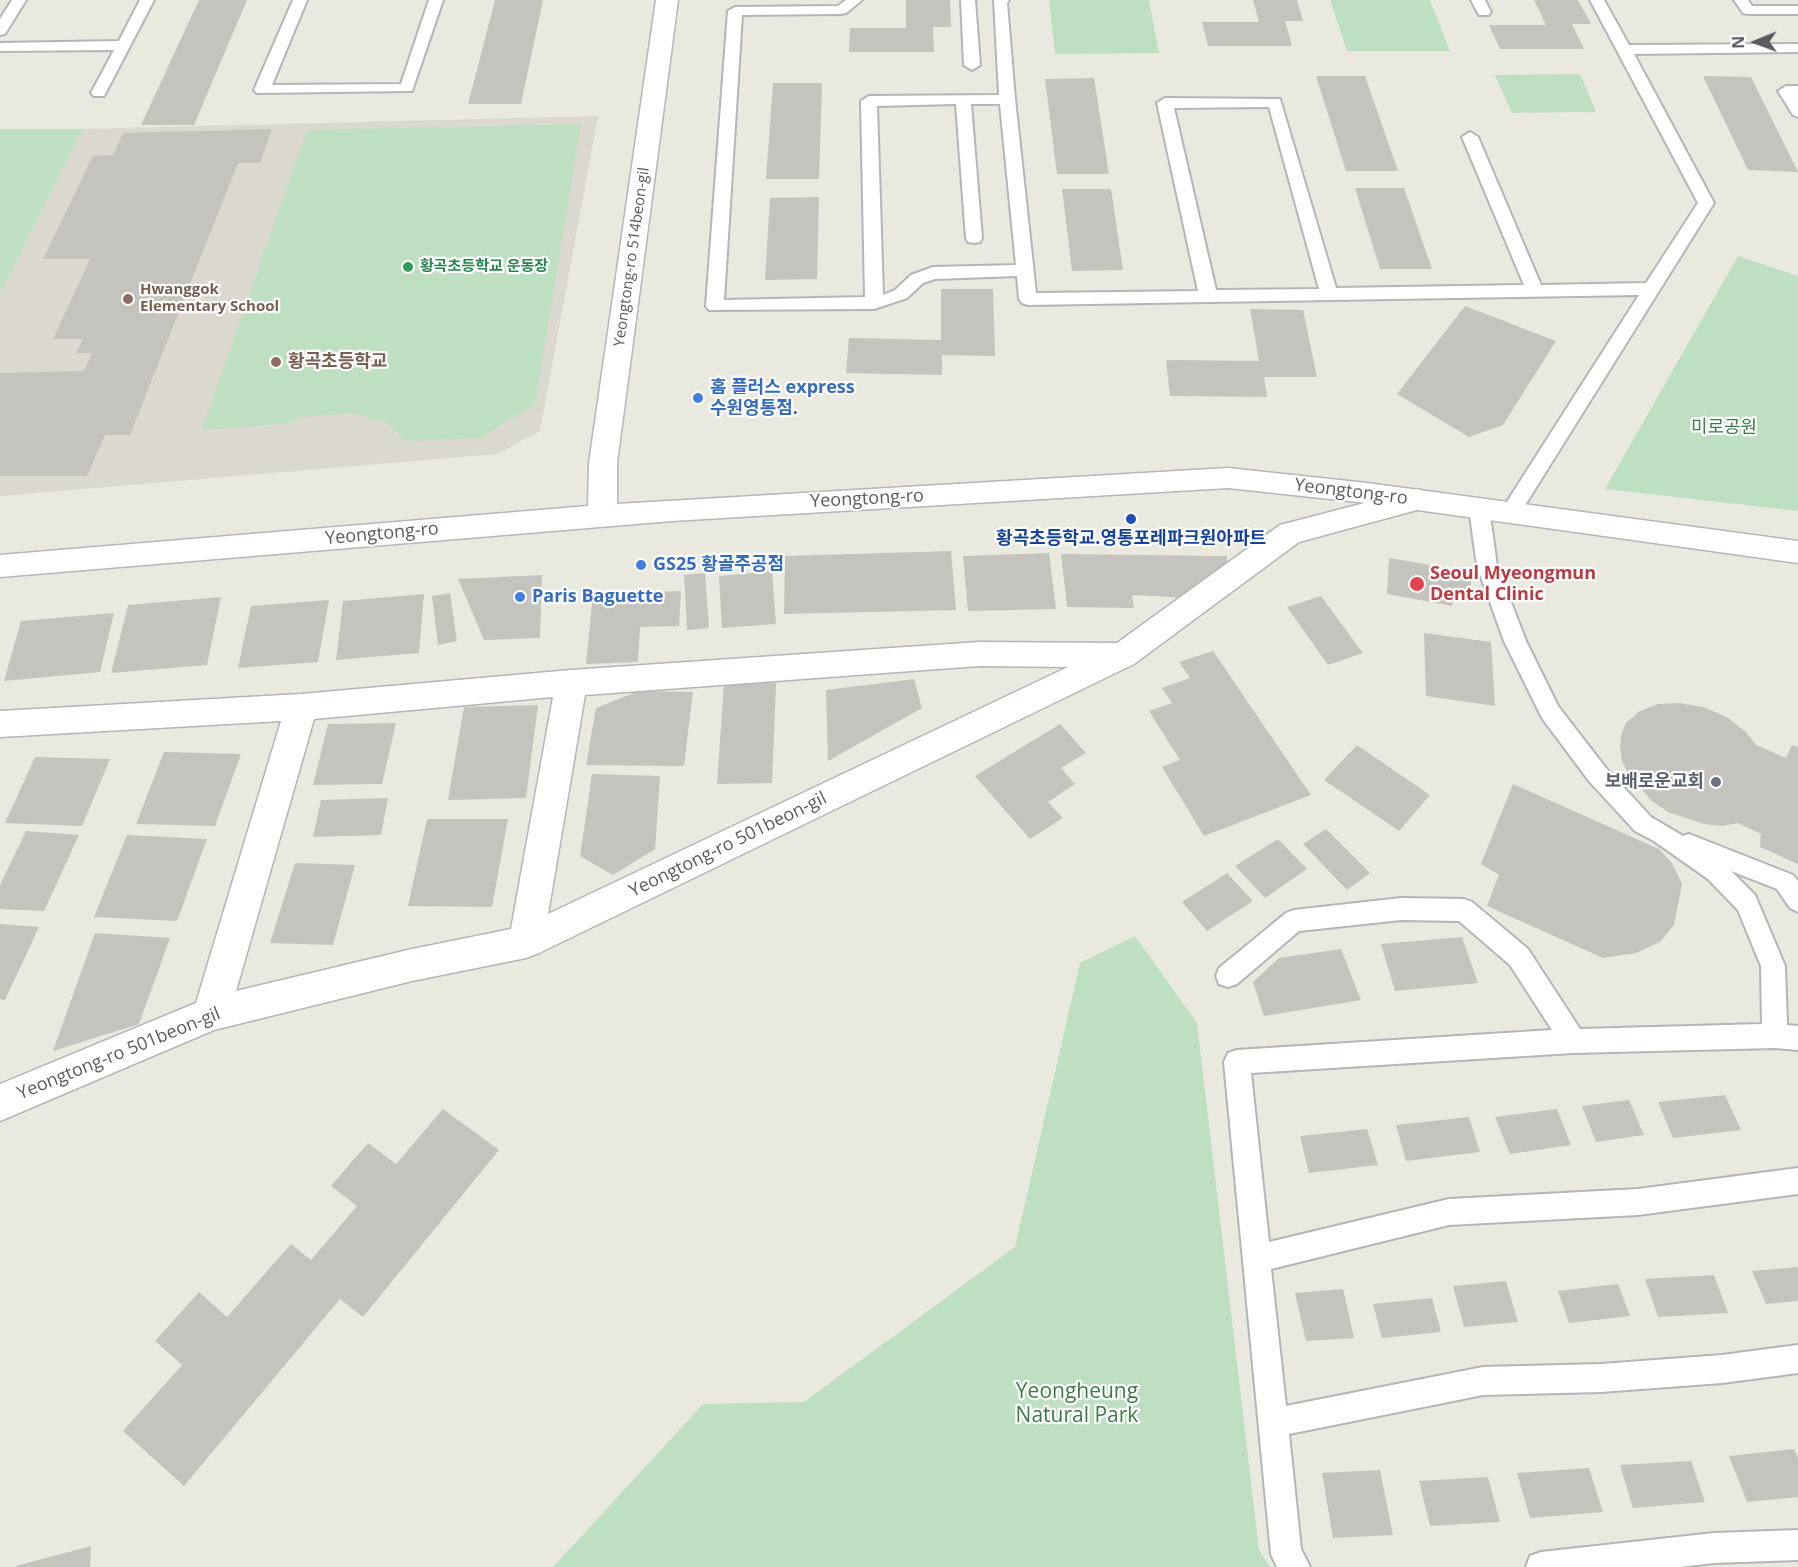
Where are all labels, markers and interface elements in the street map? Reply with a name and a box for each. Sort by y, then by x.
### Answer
north arrow [1726,12,1786,72]
text: N [1727,36,1749,49]
street label: Yeongtong-ro 514beon-gil [611,166,653,348]
place label: 황곡초등학교 운동장 [420,258,548,276]
marker: 황곡초등학교 운동장 [401,260,415,274]
place label: Hwanggok Elementary School [140,281,279,316]
marker: Hwanggok Elementary School [121,292,135,306]
place label: 황곡초등학교 [288,351,387,373]
marker: 황곡초등학교 [269,355,283,369]
place label: 홈 플러스 express 수원영통점. [710,377,855,420]
marker: 홈 플러스 express 수원영통점. [691,391,705,405]
park label: 미로공원 [1691,417,1757,439]
street label: Yeongtong-ro [1293,474,1409,510]
street label: Yeongtong-ro [810,485,924,513]
marker: 황곡초등학교.영통포레파크원아파트 [1124,512,1138,526]
street label: Yeongtong-ro [324,518,440,550]
place label: 황곡초등학교.영통포레파크원아파트 [996,528,1266,550]
place label: GS25 황골주공점 [653,554,784,576]
marker: GS25 황골주공점 [634,558,648,572]
place label: Seoul Myeongmun Dental Clinic [1430,563,1596,606]
marker: Seoul Myeongmun Dental Clinic [1408,575,1426,593]
place label: Paris Baguette [532,586,663,608]
marker: Paris Baguette [513,590,527,604]
place label: 보배로운교회 [1605,771,1704,793]
marker: 보배로운교회 [1709,775,1723,789]
street label: Yeongtong-ro 501beon-gil [626,788,830,902]
street label: Yeongtong-ro 501beon-gil [14,1003,224,1105]
park label: Yeongheung Natural Park [1016,1379,1138,1429]

